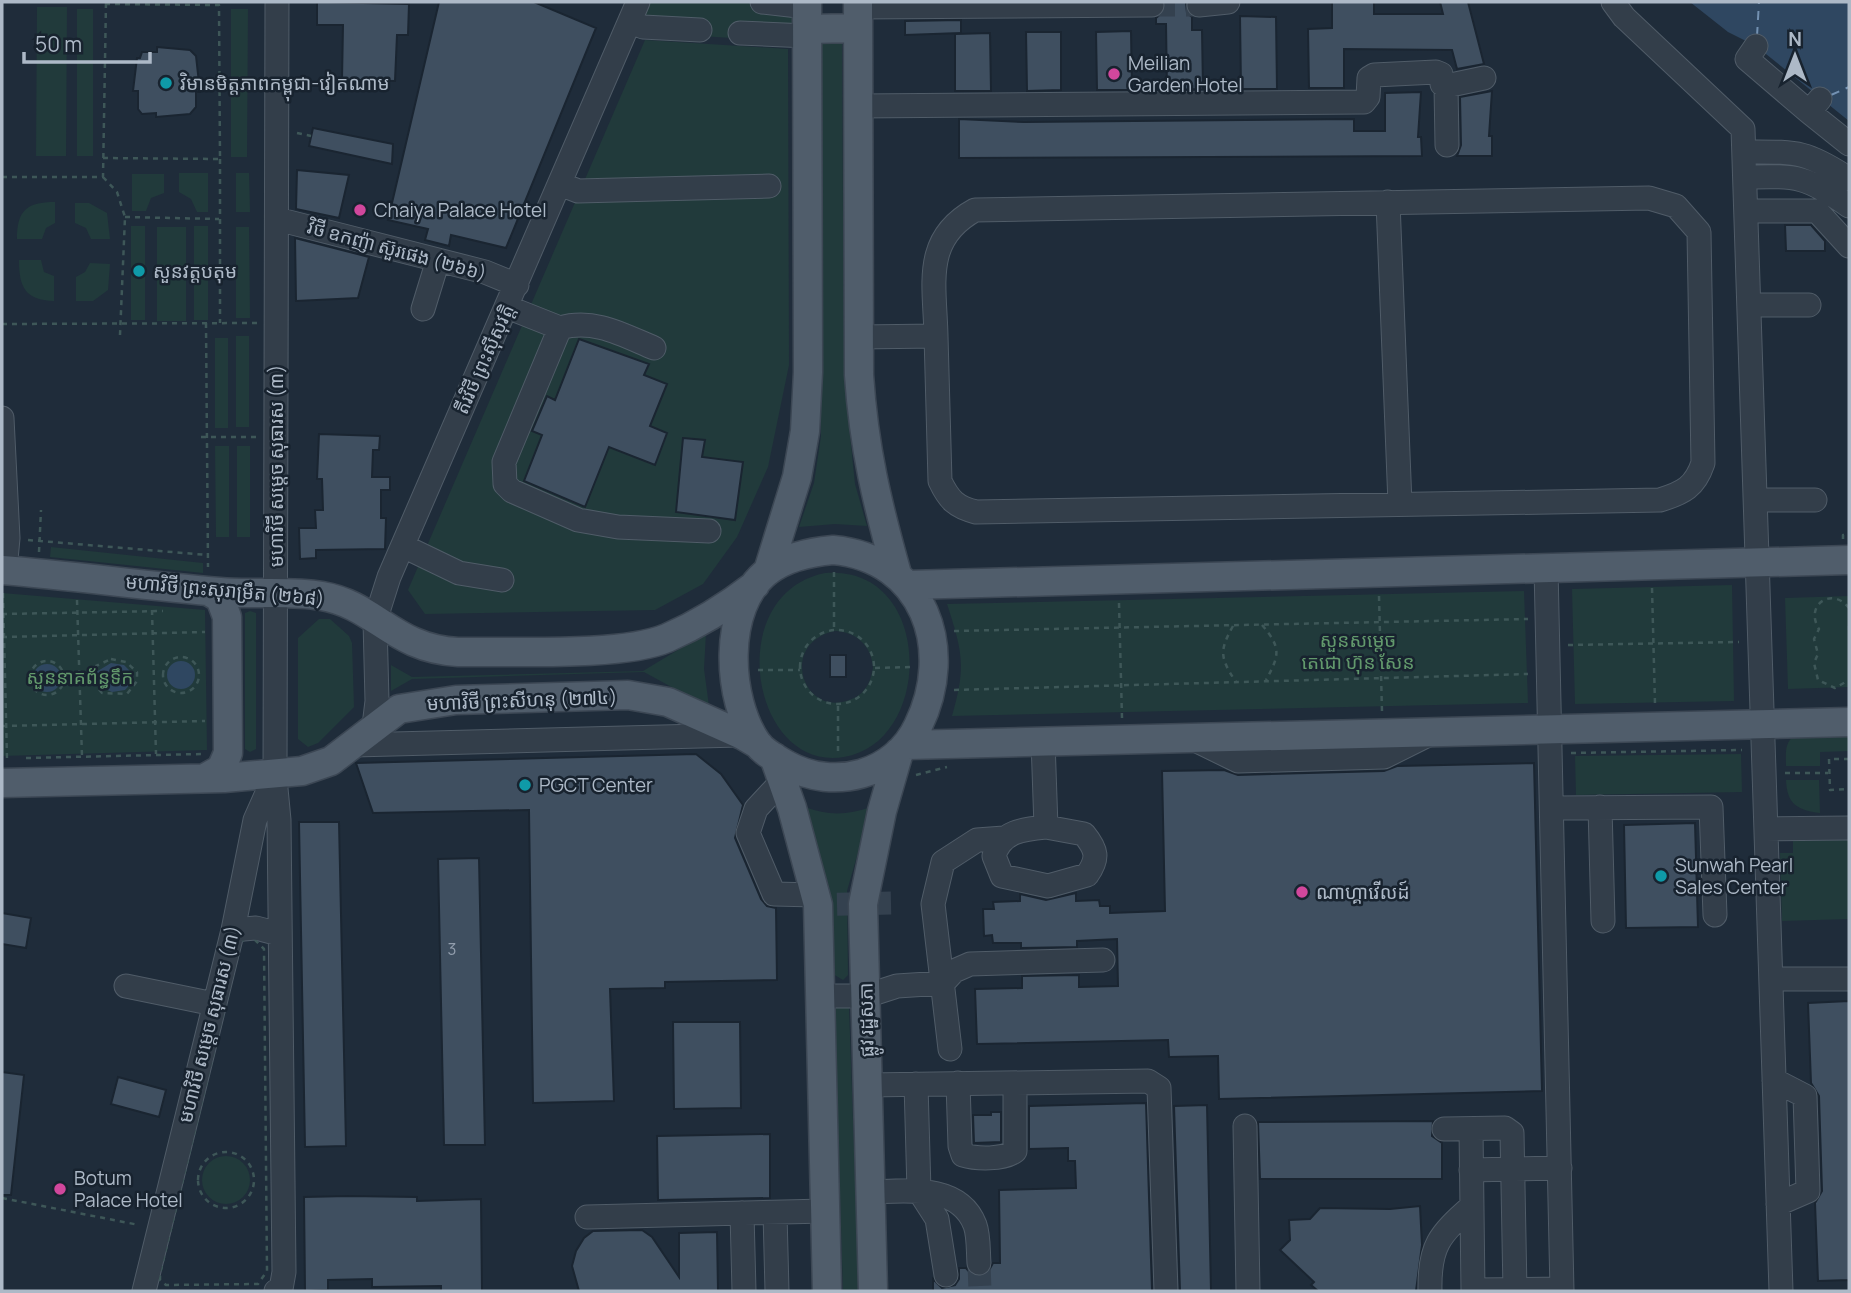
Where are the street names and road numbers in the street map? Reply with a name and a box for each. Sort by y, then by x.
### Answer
street label: វិថី ឧកញ៉ា ស៊ួរផេង (២៦៦) [304,213,490,286]
street label: តីរវិថី ព្រះស៊ីសុវត្តិ [448,300,520,418]
street label: មហាវិថី សម្តេច សុធារស (៣) [263,365,289,567]
street label: មហាវិថី ព្រះសុរាម្រឹត (២៦៨) [125,568,325,612]
street label: មហាវិថី ព្រះសីហនុ (២៧៤) [426,684,618,717]
street label: មហាវិថី សម្តេច សុធារស (៣) [172,923,247,1126]
street label: ផ្លូវ រដ្ឋសភា [852,982,884,1058]

